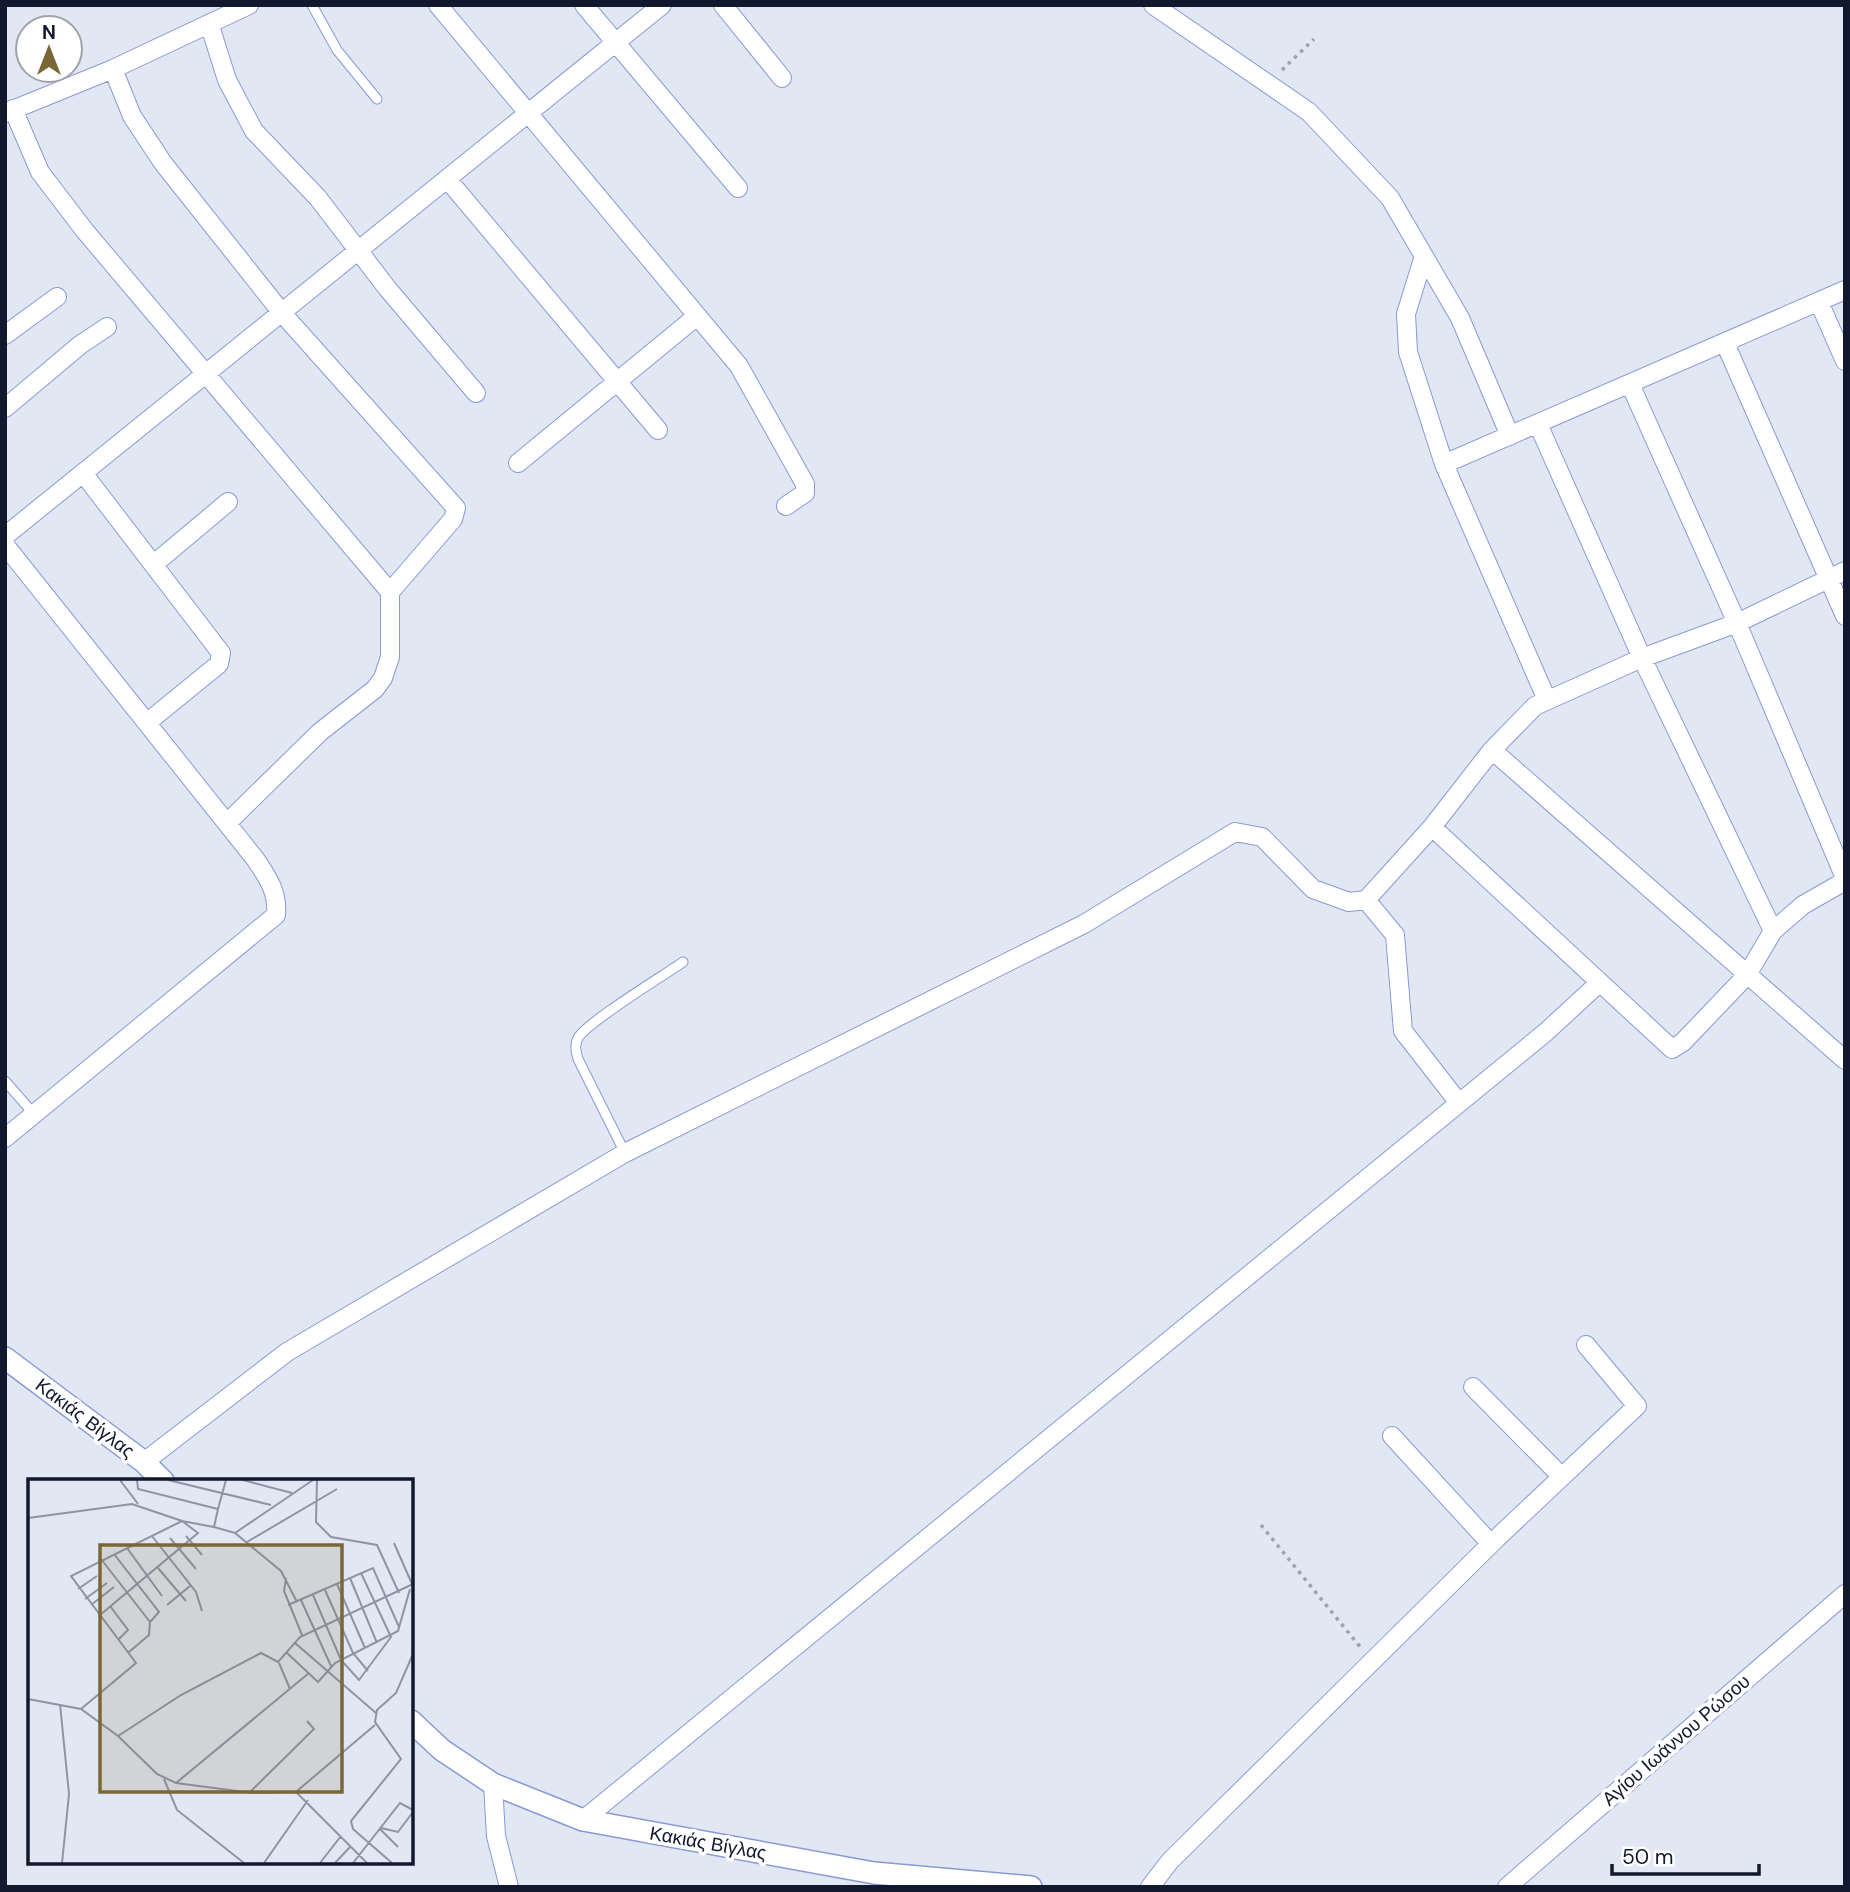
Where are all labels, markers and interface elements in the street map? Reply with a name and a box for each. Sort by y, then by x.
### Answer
north arrow [14,14,84,84]
text: N [42,20,56,45]
street label: Κακιάς Βίγλας [30,1372,140,1464]
inset map [28,1479,413,1864]
street label: Αγίου Ιωάννου Ρώσου [1597,1669,1755,1811]
street label: Κακιάς Βίγλας [648,1820,768,1866]
scale bar [1612,1832,1759,1876]
text: 50 m [1622,1843,1673,1871]

